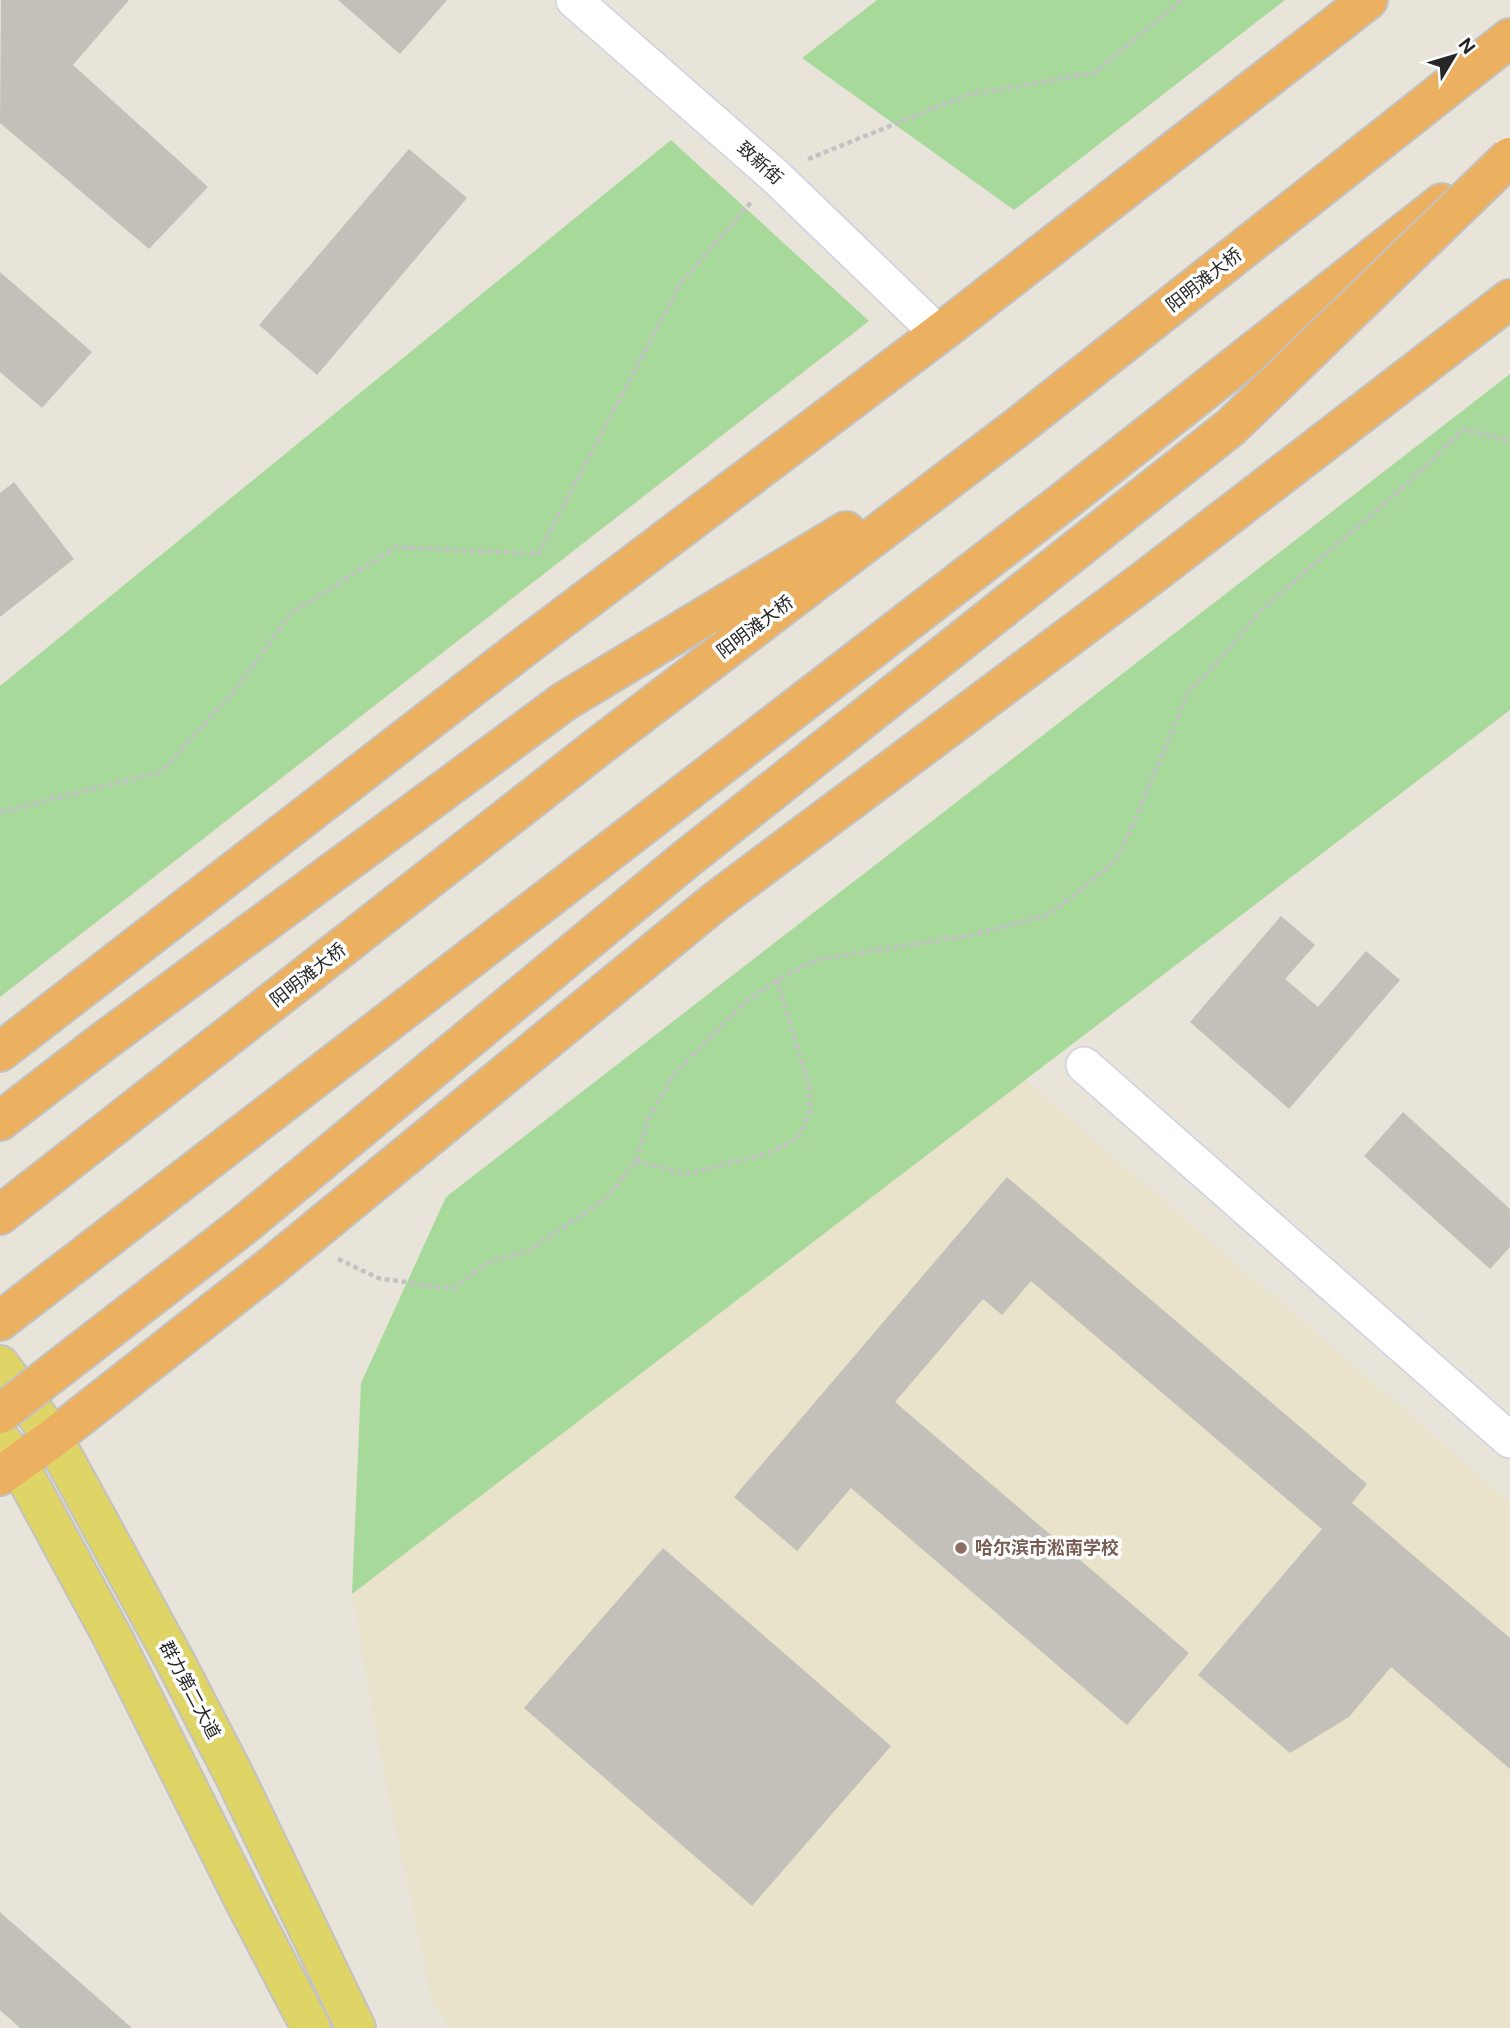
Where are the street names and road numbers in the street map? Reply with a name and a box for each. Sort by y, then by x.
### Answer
street label: 致新街 [732,136,788,190]
street label: 阳明滩大桥 [1161,243,1247,317]
street label: 阳明滩大桥 [712,590,798,664]
street label: 阳明滩大桥 [265,938,351,1012]
street label: 群力第二大道 [154,1637,226,1743]

